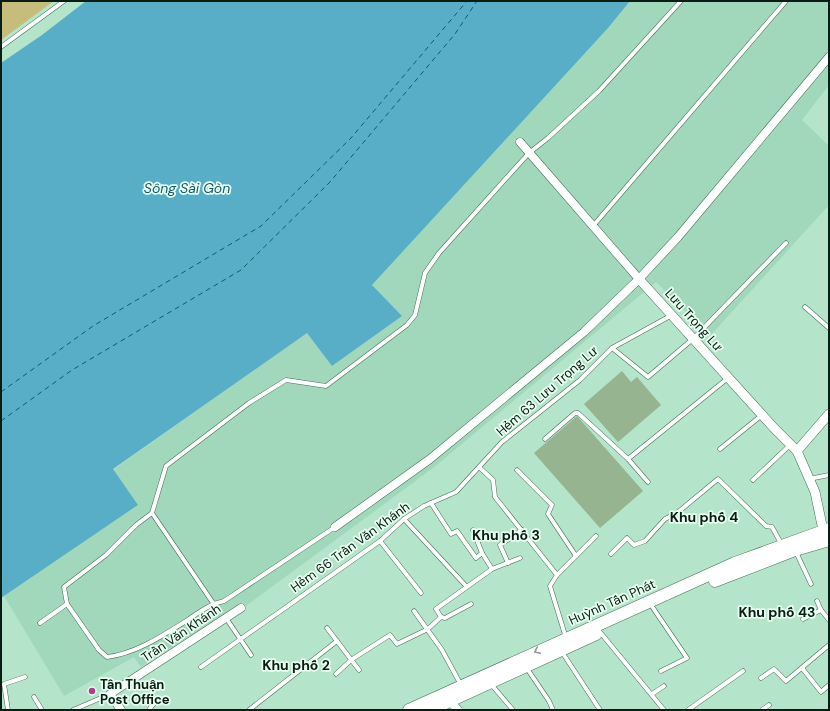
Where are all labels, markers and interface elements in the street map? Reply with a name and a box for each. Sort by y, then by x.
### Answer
water label: Sông Sài Gòn [144,179,230,197]
street label: Lưu Trọng Lư [661,285,727,355]
street label: Hẻm 63 Lưu Trọng Lư [493,342,602,440]
street label: Hẻm 66 Trần Văn Khánh [287,498,413,596]
district label: Khu phố 4 [670,508,738,526]
district label: Khu phố 3 [472,526,540,544]
street label: Huỳnh Tấn Phát [566,575,658,629]
street label: Trần Văn Khánh [138,600,224,666]
district label: Khu phố 43 [739,603,815,621]
one-way arrow [534,646,542,654]
district label: Khu phố 2 [262,656,330,674]
place label: Tân Thuận Post Office [100,676,170,708]
marker: Tân Thuận Post Office [87,686,97,696]

